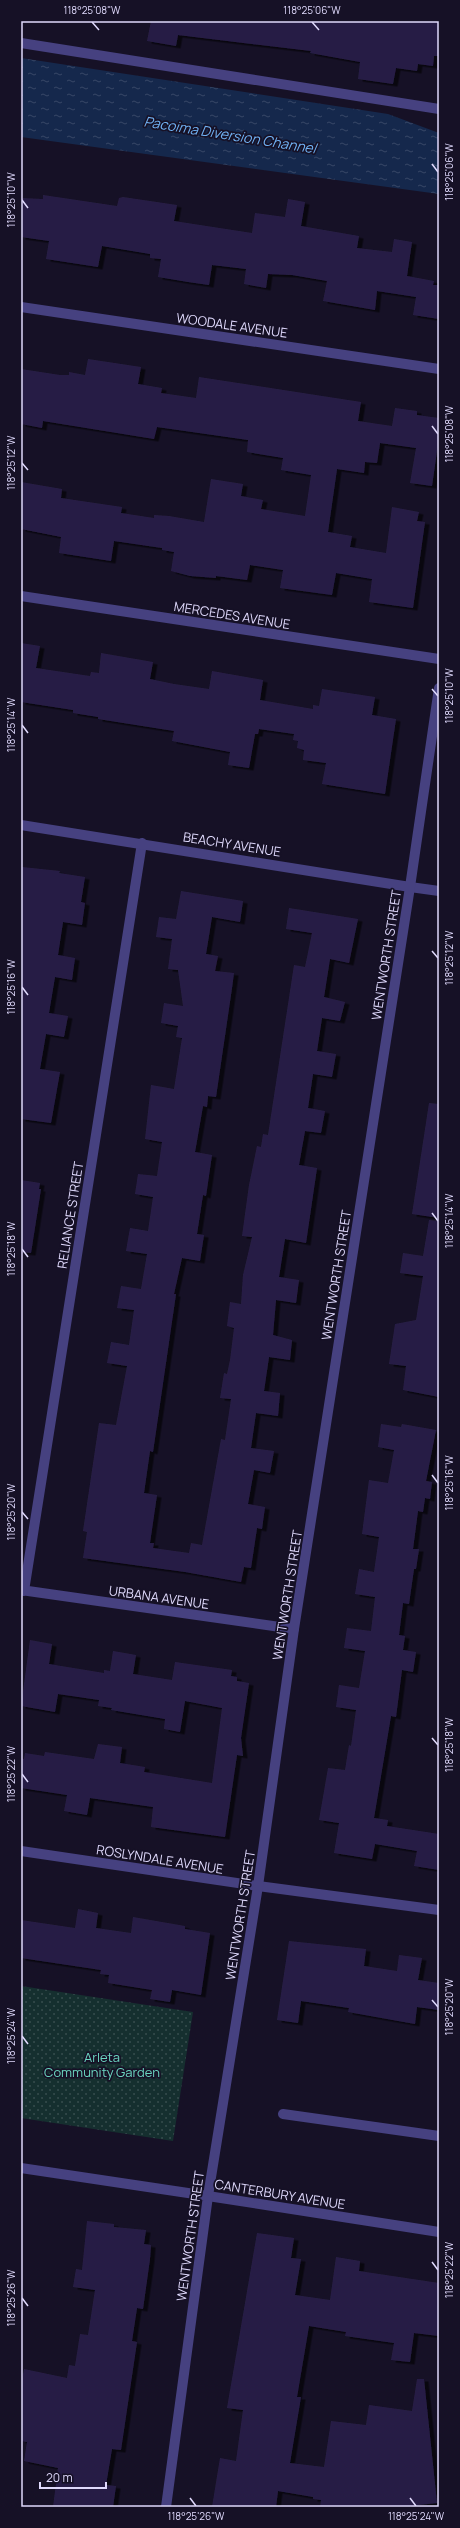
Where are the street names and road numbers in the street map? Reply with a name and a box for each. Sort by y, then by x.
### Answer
street label: WOODALE AVENUE [175,308,289,342]
street label: MERCEDES AVENUE [173,597,291,633]
street label: BEACHY AVENUE [182,827,282,861]
street label: WENTWORTH STREET [367,888,405,1021]
street label: RELIANCE STREET [53,1160,87,1270]
street label: WENTWORTH STREET [317,1208,355,1341]
street label: WENTWORTH STREET [268,1528,306,1661]
street label: URBANA AVENUE [108,1581,210,1613]
street label: ROSLYNDALE AVENUE [95,1840,225,1878]
street label: WENTWORTH STREET [221,1848,259,1981]
street label: WENTWORTH STREET [172,2169,208,2302]
street label: CANTERBURY AVENUE [213,2175,347,2213]

